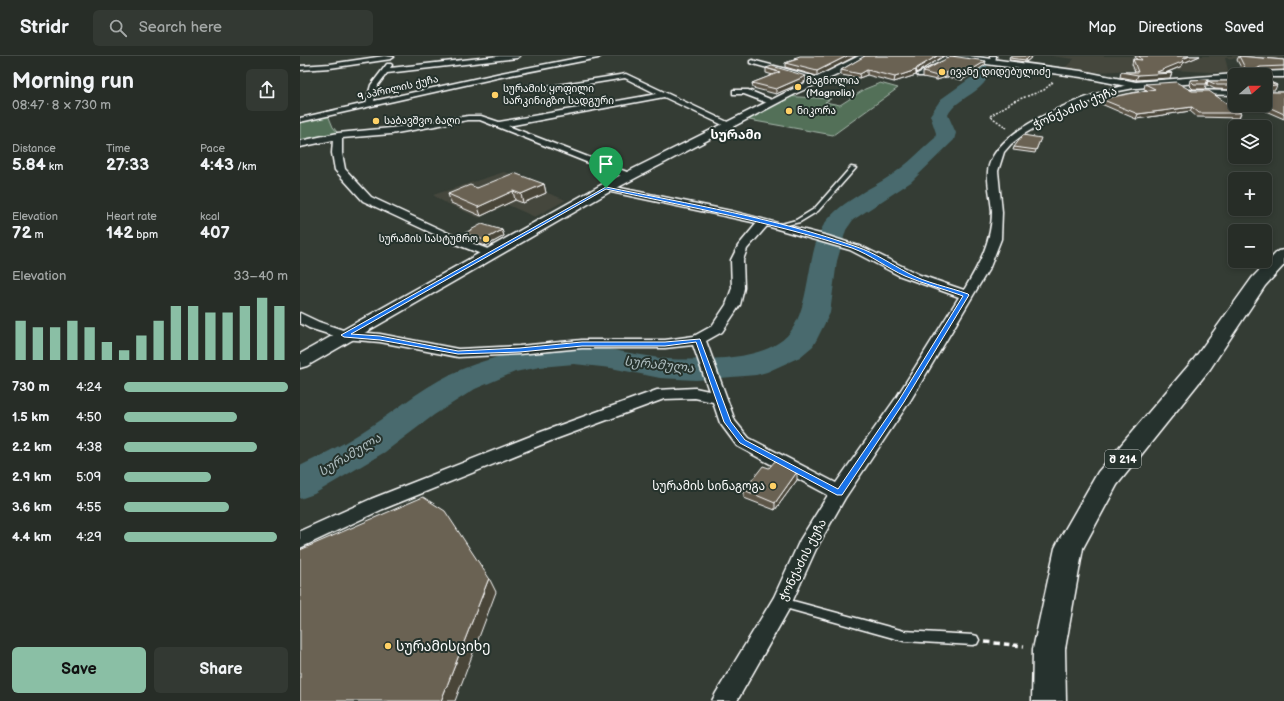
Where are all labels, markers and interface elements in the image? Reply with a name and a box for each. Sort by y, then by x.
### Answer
search box [93,10,373,46]
text: Stridr [20,16,69,39]
icon: search [107,17,129,39]
text: Search here [139,18,222,37]
text: Map [1088,19,1116,36]
text: Directions [1138,19,1203,36]
text: Saved [1225,19,1264,36]
place label: ივანე დიდებულიძე [950,66,1051,78]
marker: ივანე დიდებულიძე [937,67,947,77]
text: Morning run [12,68,134,95]
north arrow [1228,68,1272,112]
map controls [1228,68,1272,268]
button: share [246,69,288,111]
street label: 9 აპრილის ქუჩა [357,73,439,103]
place label: მაგნოლია (Magnolia) [806,75,859,99]
marker: მაგნოლია (Magnolia) [793,82,803,92]
place label: სურამის ყოფილი სარკინიგზო სადგური [503,83,614,107]
street label: ჭონქაძის ქუჩა [1031,84,1119,132]
marker: სურამის ყოფილი სარკინიგზო სადგური [490,90,500,100]
text: 08:47 · 8 × 730 m [12,97,111,113]
place label: ნიკორა [797,105,836,117]
marker: ნიკორა [784,106,794,116]
place label: საბავშვო ბაღი [384,115,460,127]
marker: საბავშვო ბაღი [371,116,381,126]
button: layers [1228,120,1272,164]
district label: სურამი [711,127,762,143]
text: Distance [12,142,56,155]
text: Time [106,142,130,155]
text: Pace [200,142,225,155]
pin [589,147,623,188]
icon: arrive [595,153,617,175]
text: 5.84 [12,155,46,175]
text: 27:33 [106,155,149,175]
text: 4:43 [200,155,234,175]
text: km [46,160,63,173]
text: /km [234,160,256,173]
button: + [1228,172,1272,216]
text: Elevation [12,210,58,223]
text: Heart rate [106,210,157,223]
text: kcal [200,210,220,223]
text: 72 [12,223,32,243]
text: 142 [106,223,133,243]
text: 407 [200,223,230,243]
button: − [1228,224,1272,268]
text: m [32,228,44,241]
text: bpm [133,228,158,241]
place label: სურამის სასტუმრო [379,233,478,245]
marker: სურამის სასტუმრო [481,234,491,244]
text: Elevation [12,268,66,284]
text: 33–40 m [234,268,288,284]
water label: სურამულა [623,353,696,377]
text: 730 m [12,379,49,395]
text: 4:24 [76,379,102,395]
text: 1.5 km [12,409,49,425]
text: 4:50 [76,409,102,425]
water label: სურამულა [316,430,385,480]
text: 2.2 km [12,439,52,455]
text: 4:38 [76,439,102,455]
road number: შ 214 [1105,450,1141,468]
text: 2.9 km [12,469,52,485]
text: 5:09 [76,469,101,485]
place label: სურამის სინაგოგა [652,479,765,494]
marker: სურამის სინაგოგა [768,481,778,491]
text: 3.6 km [12,499,52,515]
text: 4:55 [76,499,101,515]
street label: ჭონქაძის ქუჩა [776,517,830,603]
text: 4.4 km [12,529,52,545]
text: 4:29 [76,529,102,545]
place label: სურამისციხე [396,638,490,655]
marker: სურამისციხე [383,641,393,651]
button: Save [12,647,146,693]
button: Share [154,647,288,693]

